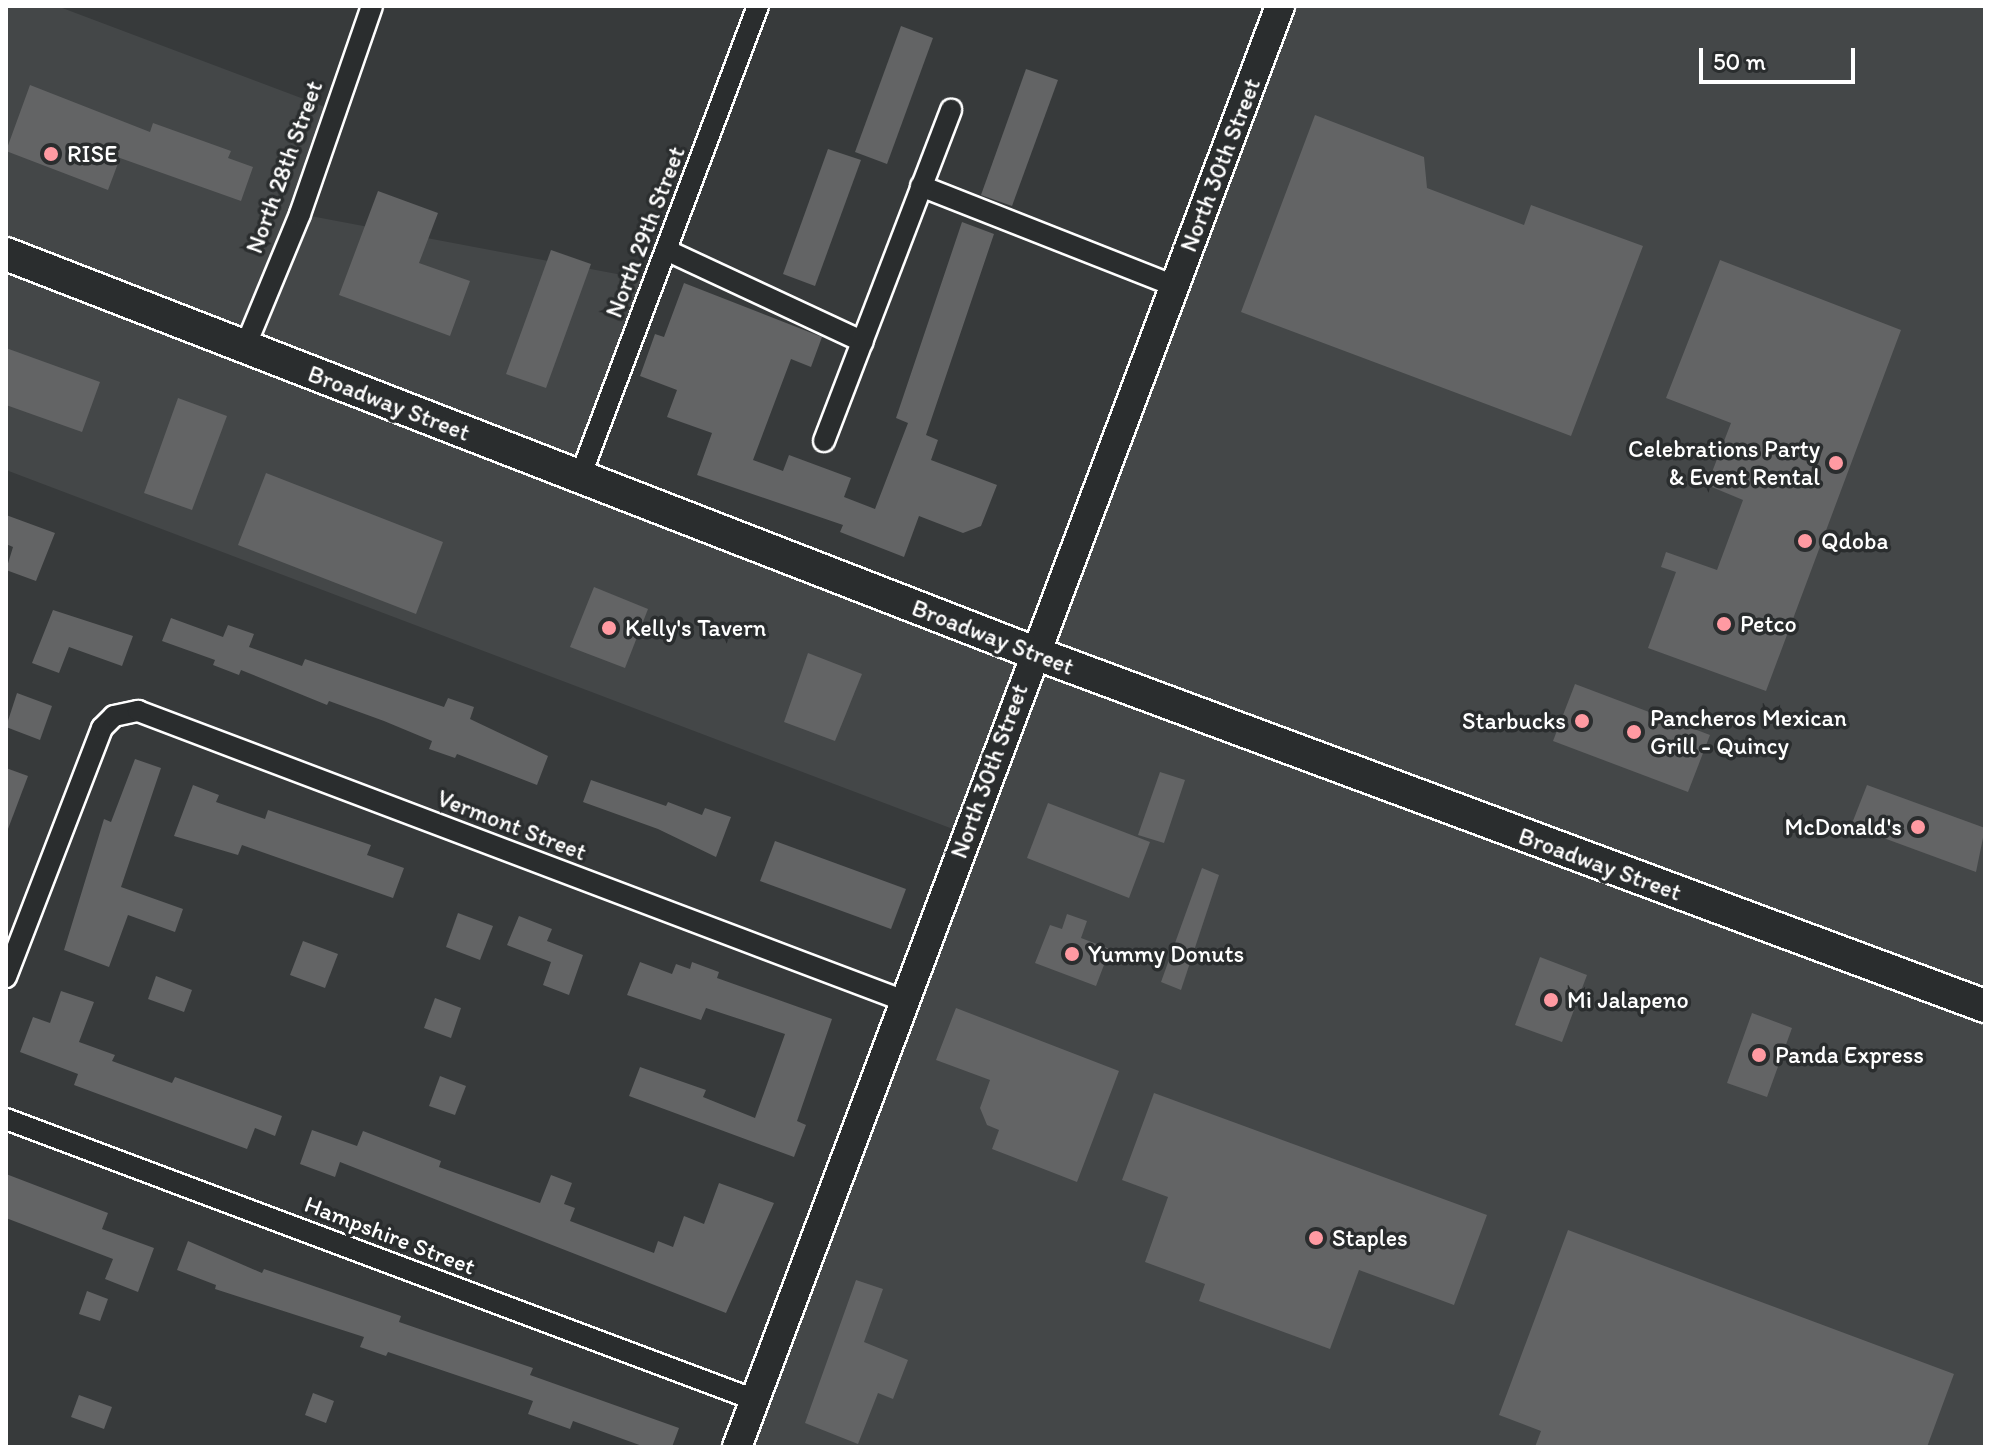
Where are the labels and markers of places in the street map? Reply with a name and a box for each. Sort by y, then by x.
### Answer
place label: RISE [67,140,117,168]
marker: RISE [42,145,60,163]
place label: Celebrations Party & Event Rental [1629,435,1820,491]
marker: Celebrations Party & Event Rental [1827,454,1845,472]
place label: Qdoba [1821,527,1888,555]
marker: Qdoba [1796,532,1814,550]
place label: Petco [1740,610,1797,638]
place label: Kelly's Tavern [625,614,766,642]
marker: Petco [1715,615,1733,633]
marker: Kelly's Tavern [600,619,618,637]
place label: Pancheros Mexican Grill - Quincy [1650,704,1847,760]
place label: Starbucks [1462,707,1566,735]
marker: Starbucks [1573,712,1591,730]
marker: Pancheros Mexican Grill - Quincy [1625,723,1643,741]
place label: McDonald's [1785,813,1902,841]
marker: McDonald's [1909,818,1927,836]
place label: Yummy Donuts [1088,940,1245,968]
marker: Yummy Donuts [1063,945,1081,963]
place label: Mi Jalapeno [1567,986,1689,1014]
marker: Mi Jalapeno [1542,991,1560,1009]
place label: Panda Express [1775,1041,1923,1069]
marker: Panda Express [1750,1046,1768,1064]
place label: Staples [1332,1224,1408,1252]
marker: Staples [1307,1229,1325,1247]

